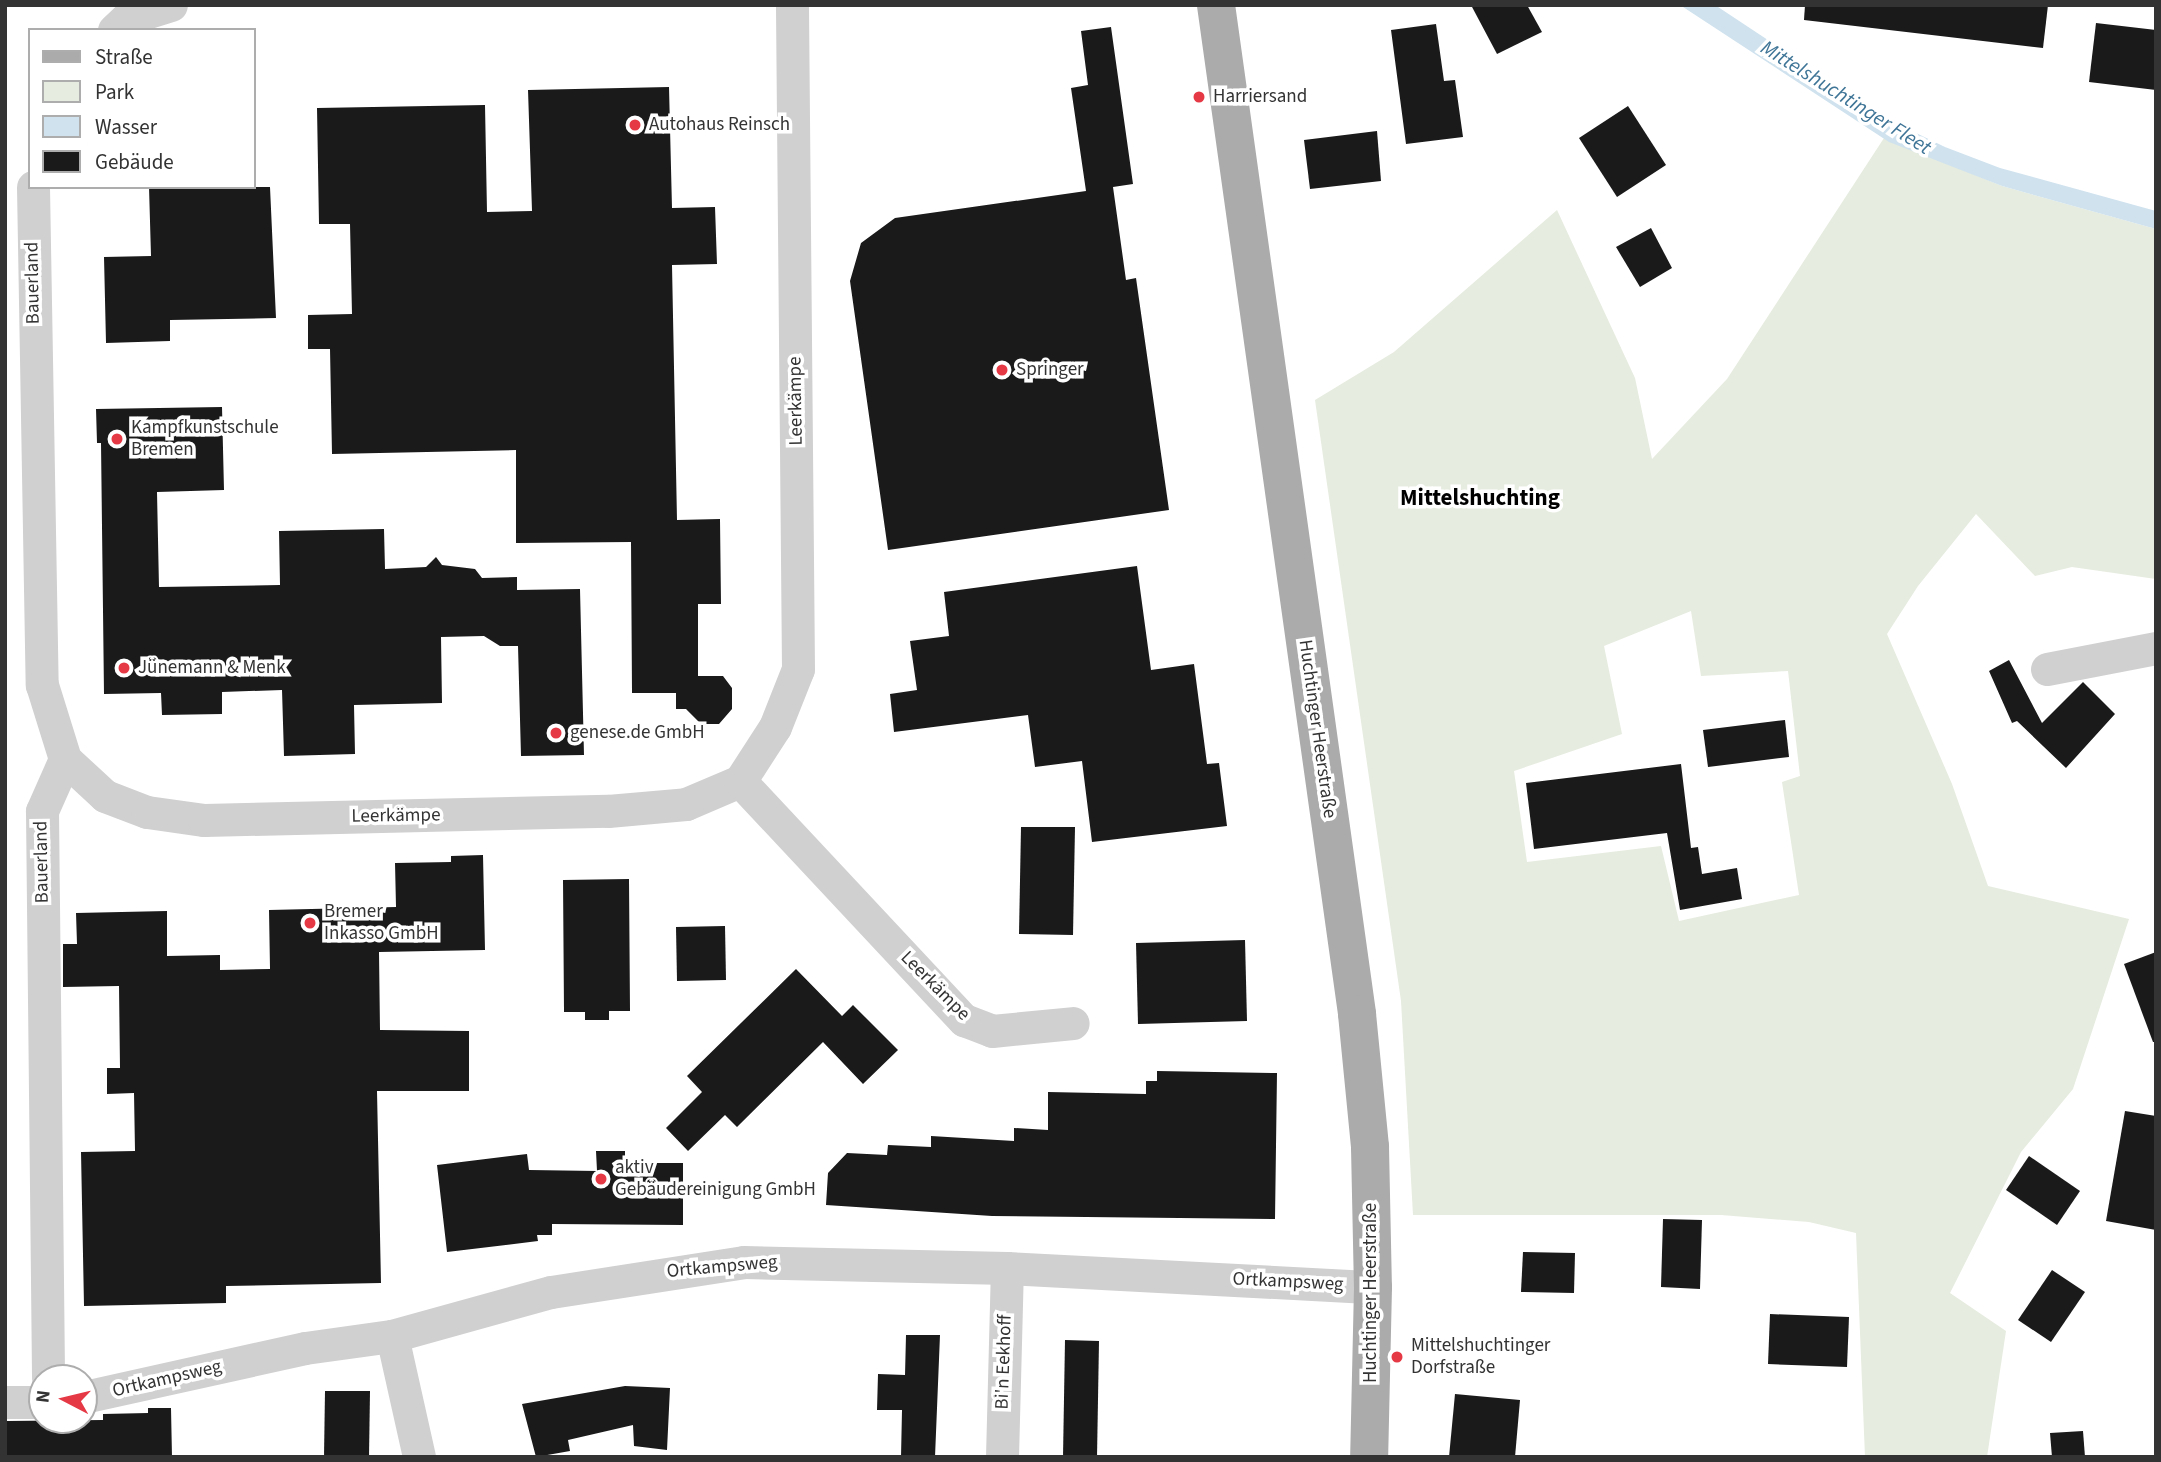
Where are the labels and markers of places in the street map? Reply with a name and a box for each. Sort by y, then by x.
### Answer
place label: Harriersand [1213,86,1307,108]
marker: Harriersand [1191,89,1207,105]
place label: Autohaus Reinsch [649,114,790,136]
marker: Autohaus Reinsch [627,117,643,133]
place label: Springer [1016,359,1084,381]
marker: Springer [994,362,1010,378]
place label: Kampfkunstschule Bremen [131,417,279,461]
marker: Kampfkunstschule Bremen [109,431,125,447]
place label: Jünemann & Menk [138,657,286,679]
marker: Jünemann & Menk [116,660,132,676]
place label: genese.de GmbH [570,722,705,744]
marker: genese.de GmbH [548,725,564,741]
place label: Bremer Inkasso GmbH [324,901,439,945]
marker: Bremer Inkasso GmbH [302,915,318,931]
place label: aktiv Gebäudereinigung GmbH [615,1157,816,1201]
marker: aktiv Gebäudereinigung GmbH [593,1171,609,1187]
place label: Mittelshuchtinger Dorfstraße [1411,1335,1550,1379]
marker: Mittelshuchtinger Dorfstraße [1389,1349,1405,1365]

